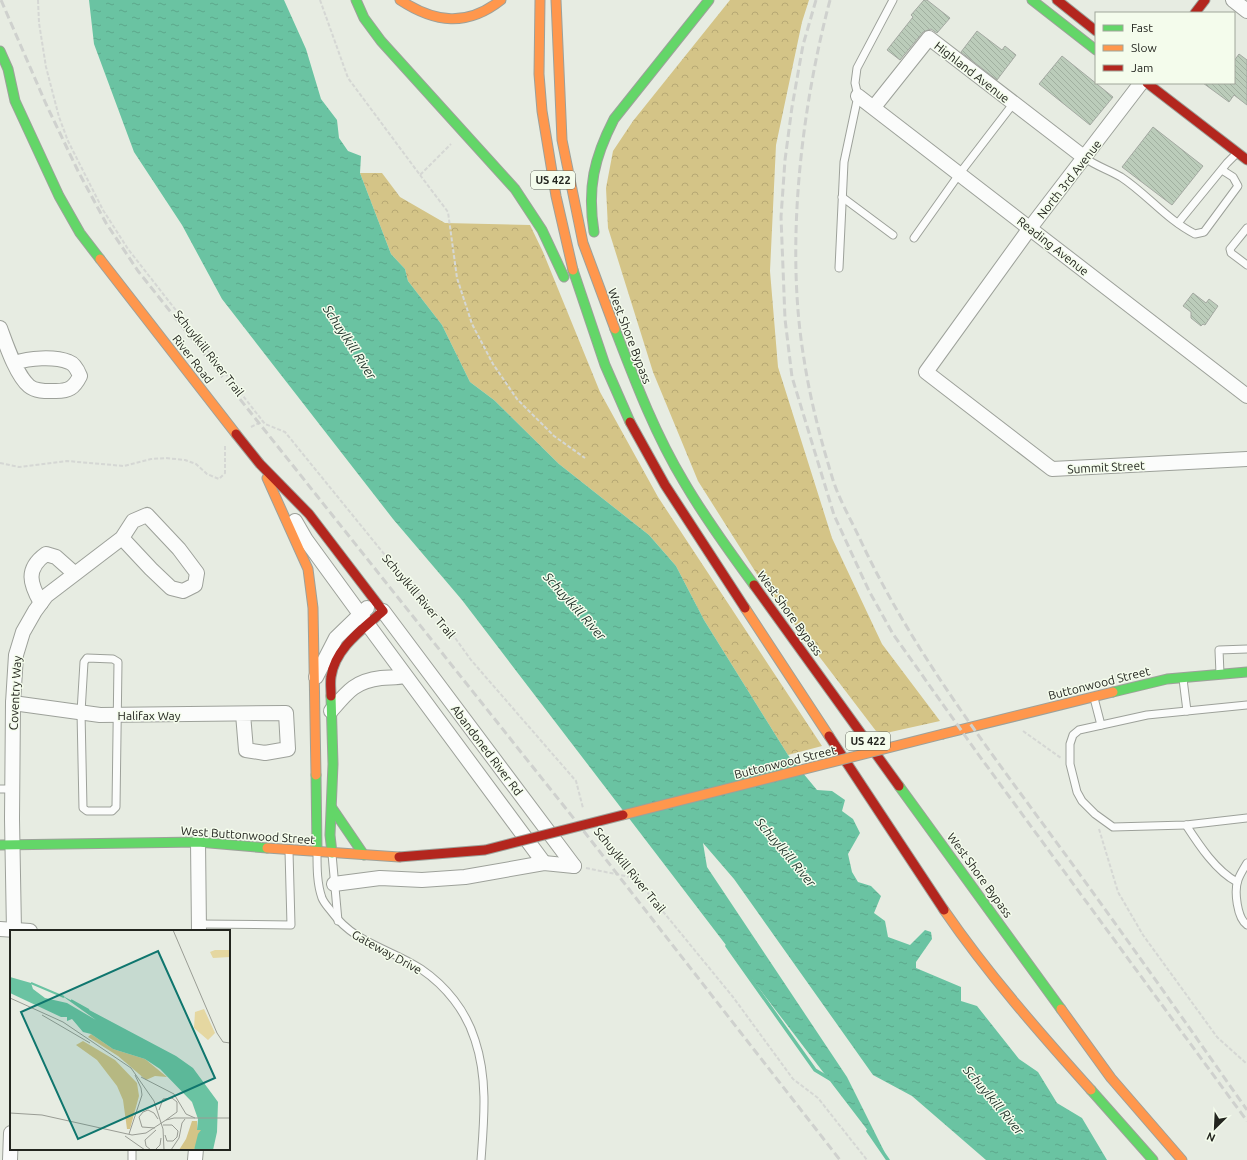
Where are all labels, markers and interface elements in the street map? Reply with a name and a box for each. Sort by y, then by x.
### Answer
legend [1095,12,1235,84]
text: Fast [1131,21,1153,34]
street label: Highland Avenue [932,39,1012,105]
text: Slow [1131,41,1157,54]
text: Jam [1131,61,1153,74]
street label: North 3rd Avenue [1034,137,1104,221]
road number: US 422 [531,171,575,189]
street label: Reading Avenue [1015,214,1091,278]
street label: West Shore Bypass [606,286,654,386]
water label: Schuylkill River [320,301,380,383]
street label: Schuylkill River Trail [171,307,247,399]
street label: River Road [170,332,216,386]
street label: Summit Street [1067,458,1145,476]
street label: Schuylkill River Trail [380,551,458,641]
street label: West Shore Bypass [755,568,825,658]
water label: Schuylkill River [540,569,610,643]
street label: Coventry Way [7,655,23,731]
street label: Buttonwood Street [1047,664,1151,702]
street label: Abandoned River Rd [449,702,525,798]
street label: Halifax Way [118,709,181,722]
road number: US 422 [846,732,890,750]
street label: Buttonwood Street [733,743,837,781]
water label: Schuylkill River [752,814,820,890]
street label: West Buttonwood Street [180,824,316,846]
street label: Schuylkill River Trail [592,825,668,915]
street label: West Shore Bypass [945,830,1015,920]
street label: Gateway Drive [350,927,424,977]
inset map [10,930,230,1150]
water label: Schuylkill River [960,1062,1028,1138]
north arrow [1195,1108,1235,1148]
text: N [1205,1130,1217,1144]

